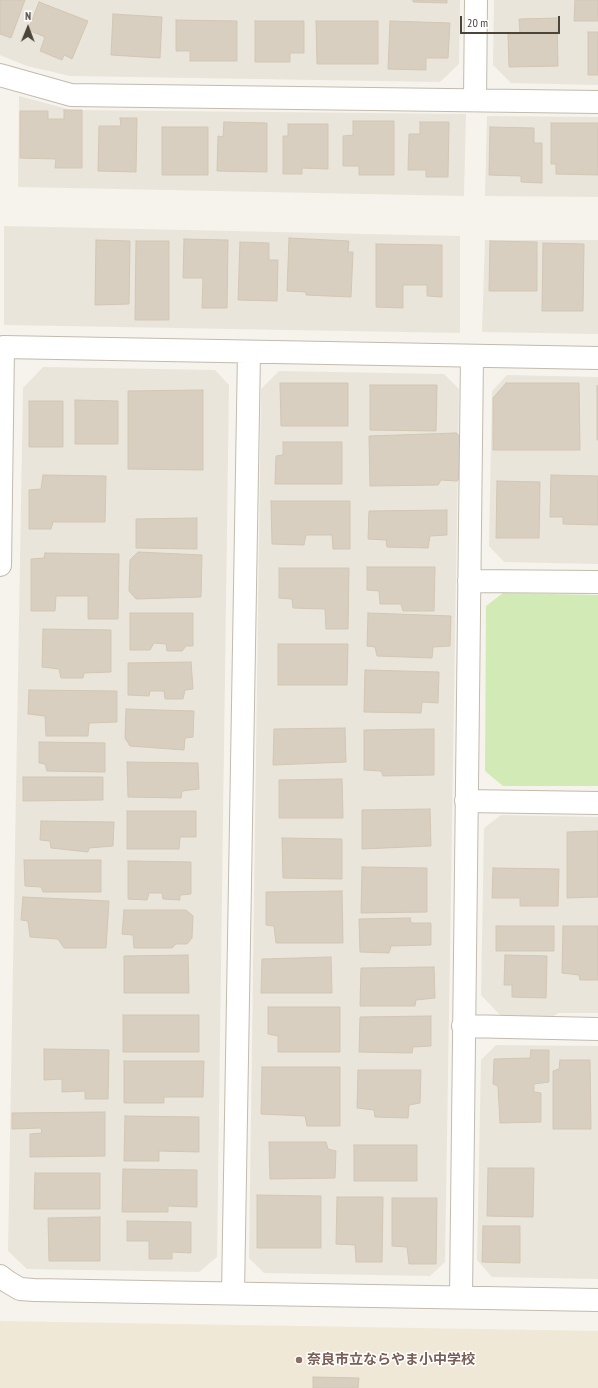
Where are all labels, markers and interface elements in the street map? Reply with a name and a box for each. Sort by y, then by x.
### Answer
north arrow [8,8,48,48]
scale bar [462,8,562,34]
text: N [25,9,31,23]
text: 20 m [467,15,488,30]
place label: 奈良市立ならやま小中学校 [307,1352,475,1368]
marker: 奈良市立ならやま小中学校 [294,1355,304,1365]

